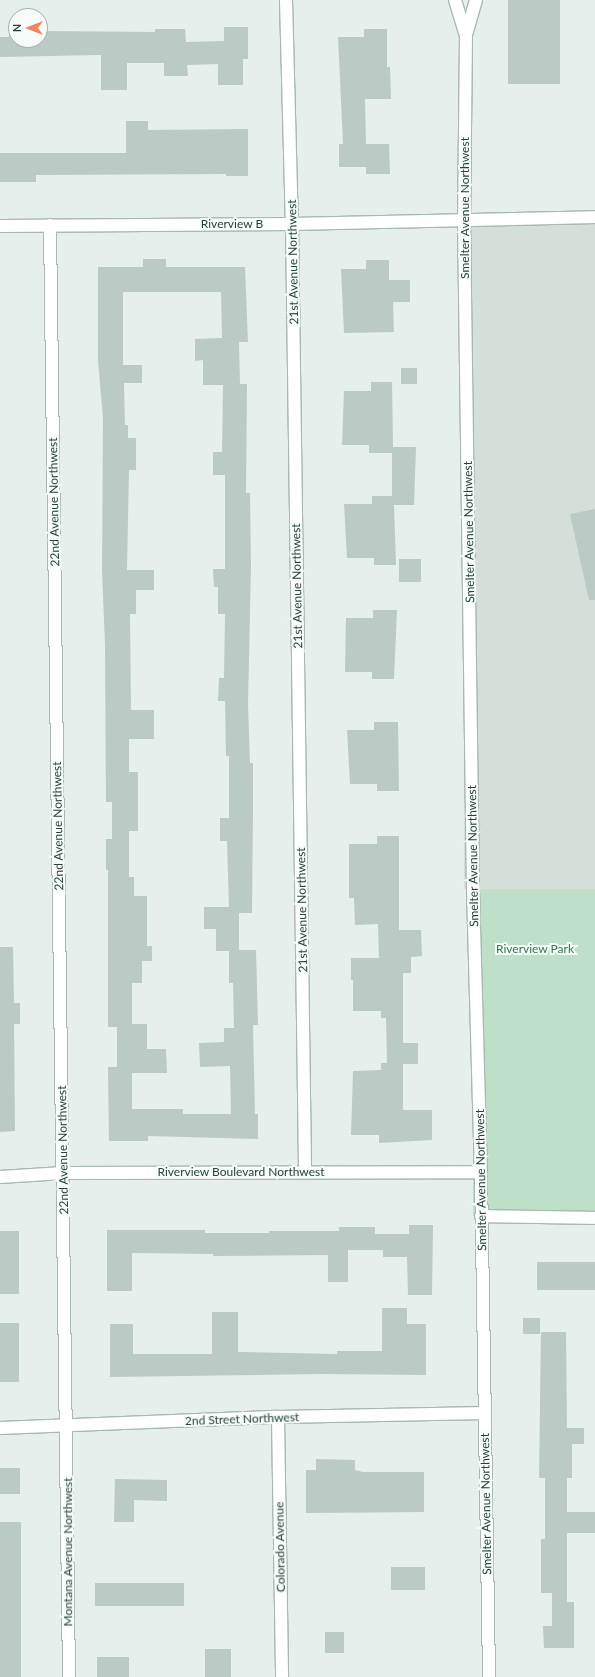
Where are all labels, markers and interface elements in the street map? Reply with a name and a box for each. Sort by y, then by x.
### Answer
north arrow [8,8,48,48]
text: N [10,24,23,32]
street label: Smelter Avenue Northwest [458,137,472,279]
street label: 21st Avenue Northwest [285,199,301,325]
street label: Riverview B [201,217,263,231]
street label: 22nd Avenue Northwest [46,437,62,567]
street label: Smelter Avenue Northwest [461,461,477,603]
street label: 21st Avenue Northwest [289,523,305,649]
street label: 22nd Avenue Northwest [50,761,66,891]
street label: Smelter Avenue Northwest [465,785,481,927]
street label: 21st Avenue Northwest [294,847,310,973]
park label: Riverview Park [496,942,574,956]
street label: 22nd Avenue Northwest [55,1085,71,1215]
street label: Smelter Avenue Northwest [473,1109,489,1251]
street label: Riverview Boulevard Northwest [157,1165,325,1179]
street label: 2nd Street Northwest [185,1410,299,1428]
street label: Smelter Avenue Northwest [478,1433,494,1575]
street label: Montana Avenue Northwest [61,1477,75,1627]
street label: Colorado Avenue [272,1501,288,1593]

